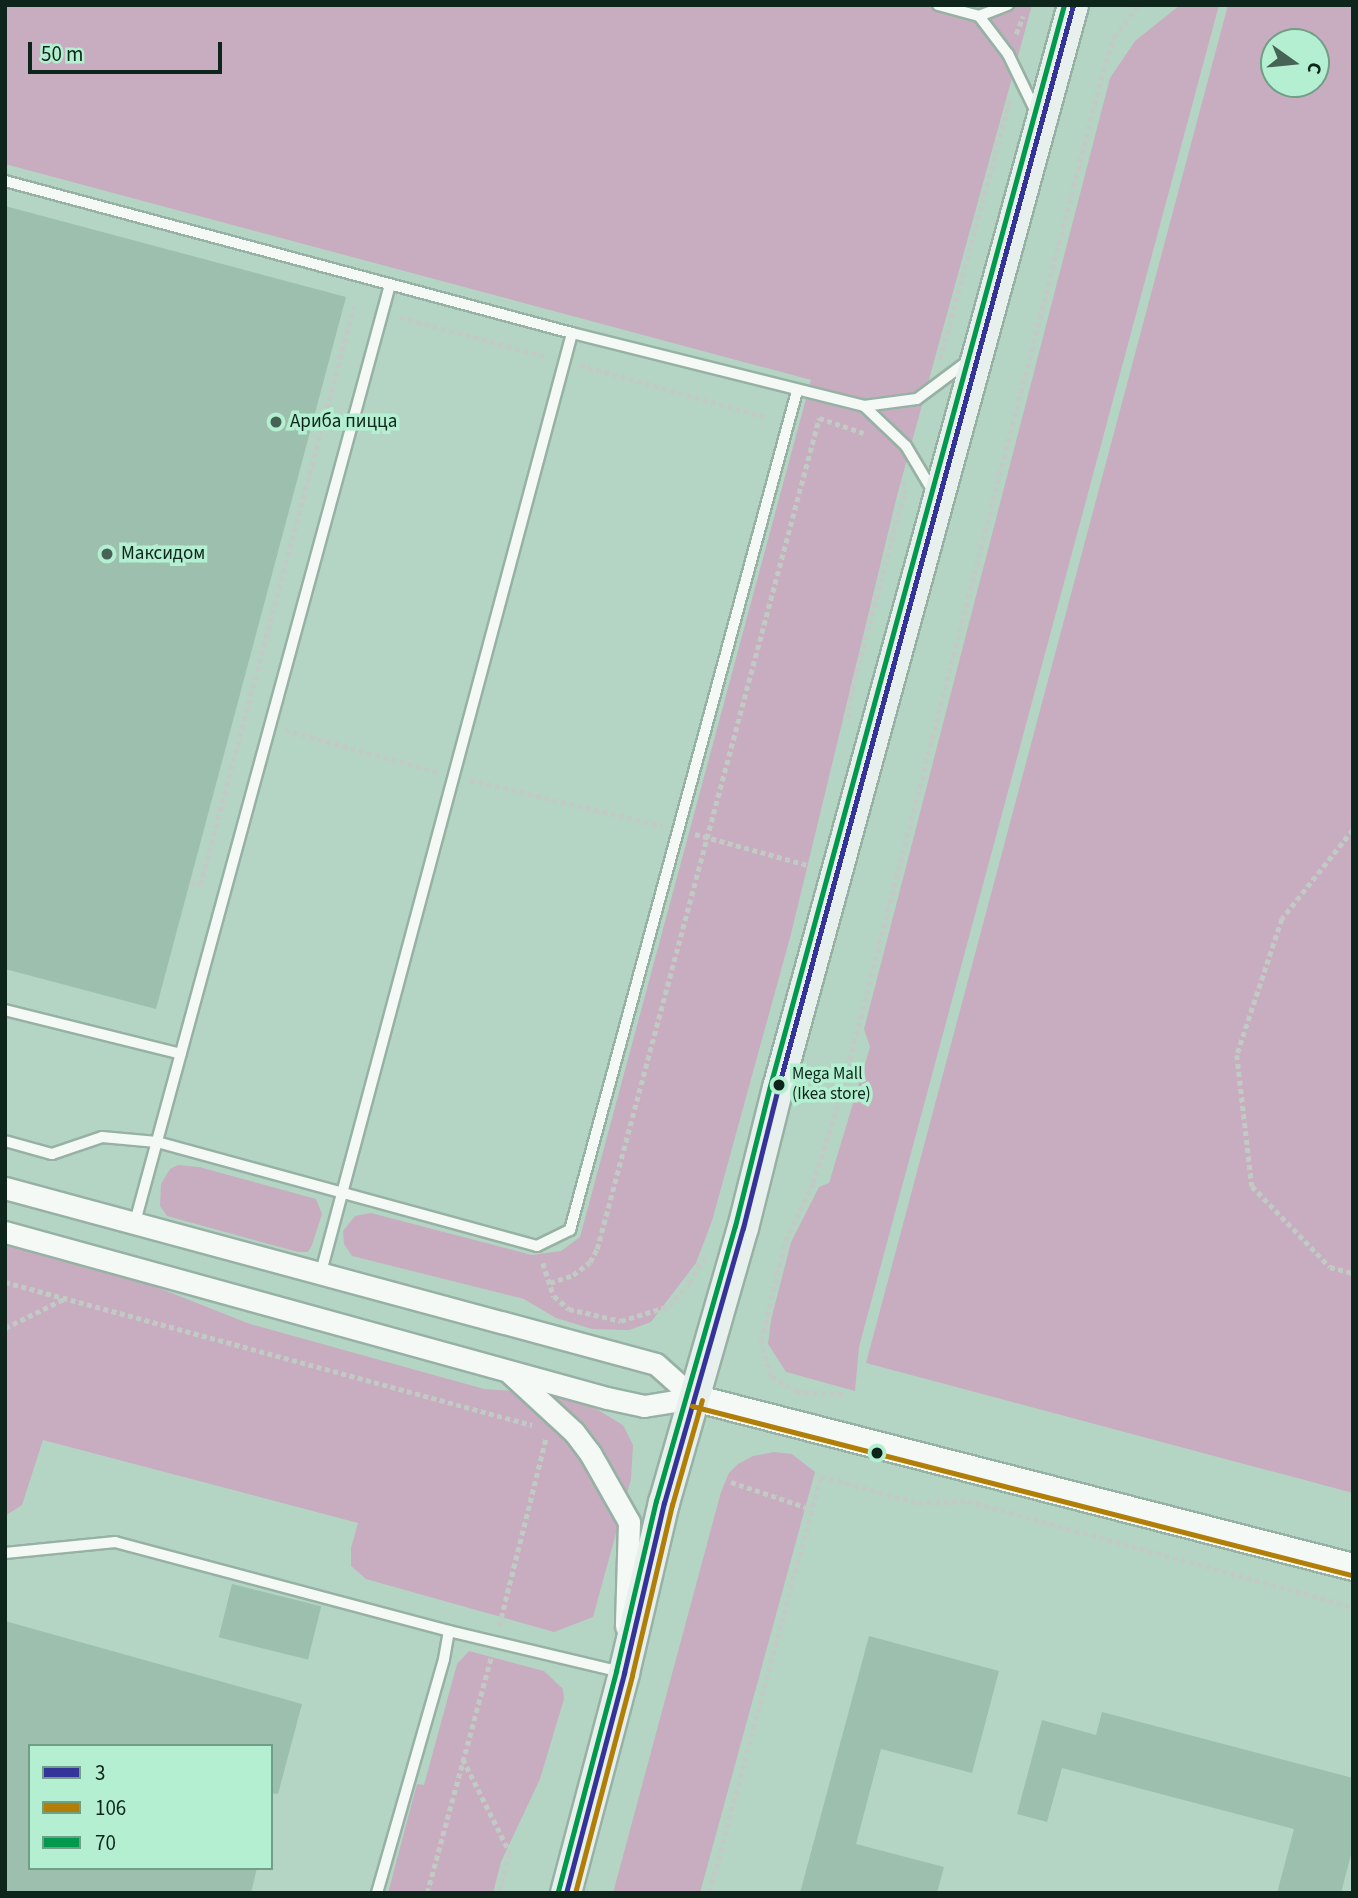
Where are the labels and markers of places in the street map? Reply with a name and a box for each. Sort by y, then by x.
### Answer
place label: Ариба пицца [290,411,397,433]
marker: Ариба пицца [268,414,284,430]
place label: Максидом [121,543,205,565]
marker: Максидом [99,546,115,562]
place label: Mega Mall (Ikea store) [792,1065,871,1105]
marker: Mega Mall (Ikea store) [772,1078,786,1092]
unlabelled marker [870,1446,884,1460]

